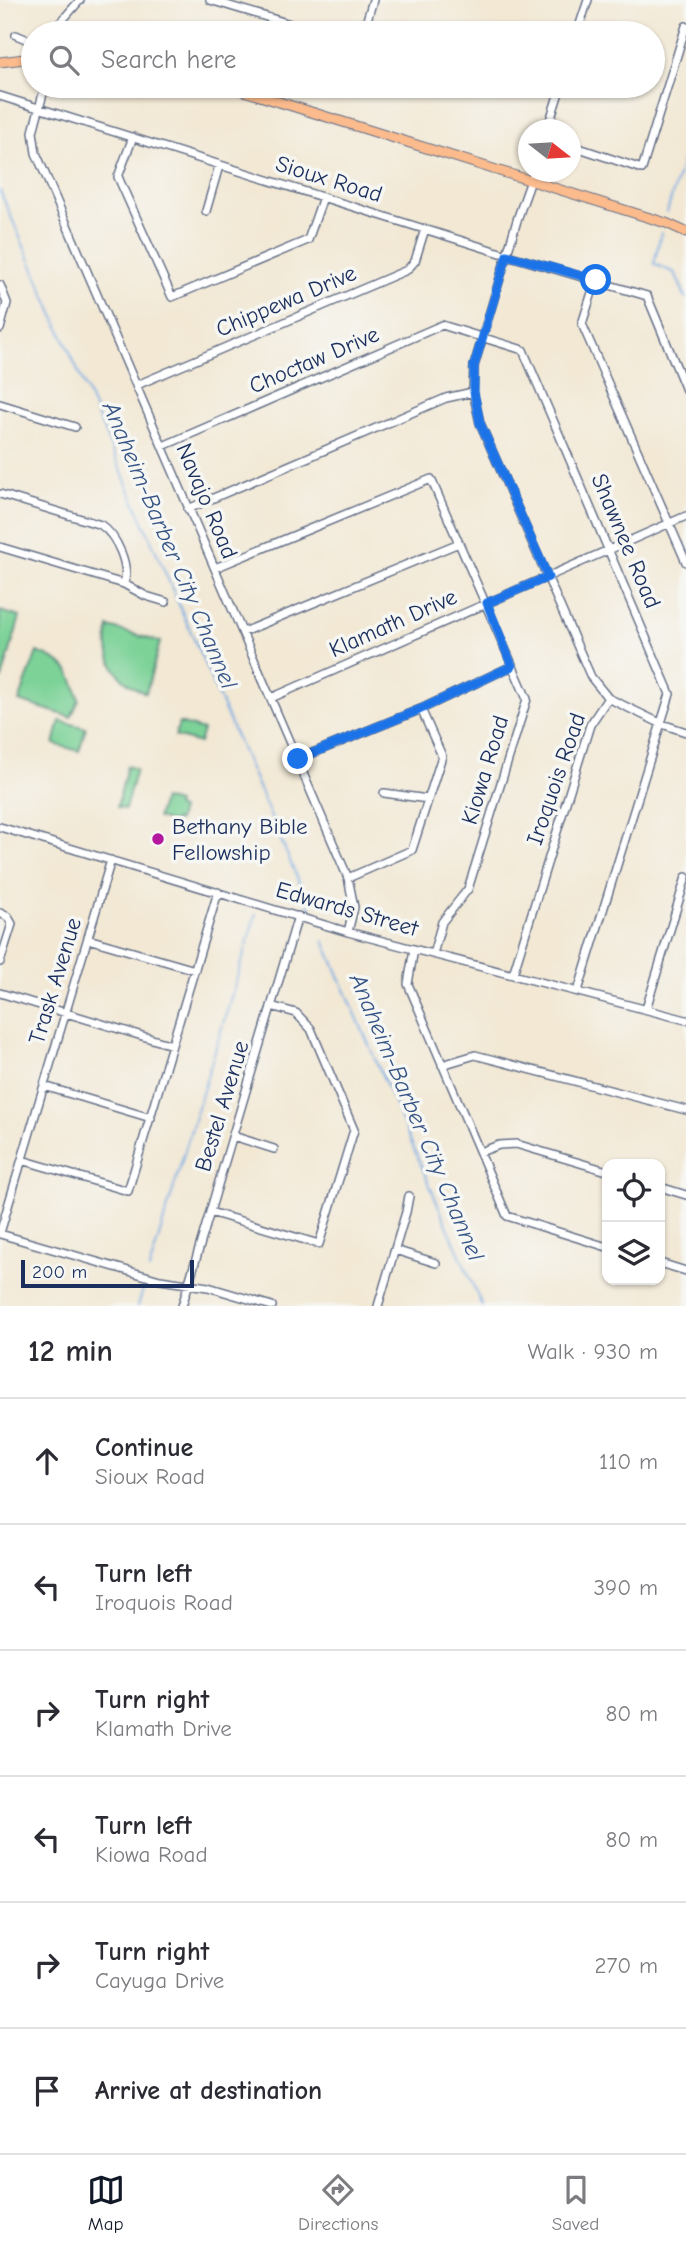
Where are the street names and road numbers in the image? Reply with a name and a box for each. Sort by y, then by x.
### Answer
street label: Sioux Road [272,150,386,208]
street label: Chippewa Drive [212,259,360,343]
street label: Choctaw Drive [245,321,383,399]
street label: Navajo Road [171,439,243,563]
street label: Shawnee Road [585,470,667,612]
street label: Klamath Drive [325,583,461,663]
street label: Iroquois Road [521,709,591,849]
street label: Kiowa Road [456,712,514,828]
street label: Edwards Street [273,876,423,943]
street label: Trask Avenue [23,914,87,1048]
street label: Bestel Avenue [189,1037,255,1175]

